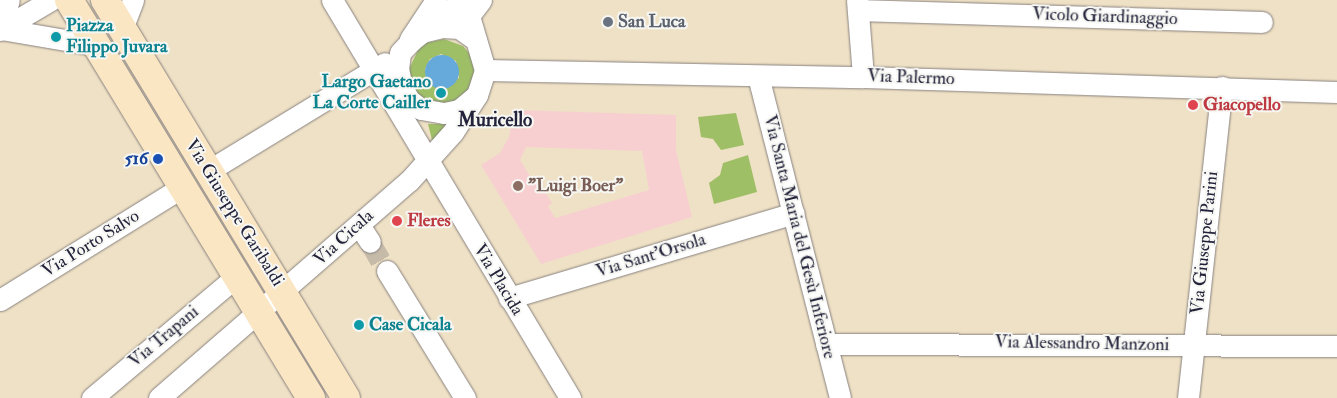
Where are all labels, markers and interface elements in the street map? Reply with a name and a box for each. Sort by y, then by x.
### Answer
street label: Vicolo Giardinaggio [1032,4,1178,30]
place label: San Luca [618,11,686,33]
place label: Piazza Filippo Juvara [66,16,167,58]
marker: San Luca [602,16,614,28]
marker: Piazza Filippo Juvara [50,31,62,43]
street label: Via Palermo [867,66,955,90]
place label: Largo Gaetano La Corte Cailler [312,72,431,115]
marker: Largo Gaetano La Corte Cailler [435,87,447,99]
place label: Giacopello [1203,94,1281,116]
marker: Giacopello [1187,99,1199,111]
district label: Muricello [458,110,532,132]
street label: Via Santa Maria del Gesù Inferiore [758,113,840,361]
street label: Via Giuseppe Garibaldi [180,135,288,291]
place label: 516 [125,148,148,170]
marker: 516 [152,153,164,165]
street label: Via Giuseppe Parini [1187,170,1223,316]
place label: "Luigi Boer" [528,175,623,197]
marker: "Luigi Boer" [512,180,524,192]
street label: Via Porto Salvo [38,206,144,282]
street label: Via Cicala [310,206,378,270]
place label: Fleres [407,210,451,232]
marker: Fleres [391,215,403,227]
street label: Via Sant'Orsola [593,229,709,283]
street label: Via Placida [468,240,528,320]
street label: Via Trapani [125,301,203,373]
place label: Case Cicala [369,314,451,336]
marker: Case Cicala [353,319,365,331]
street label: Via Alessandro Manzoni [995,332,1169,356]

